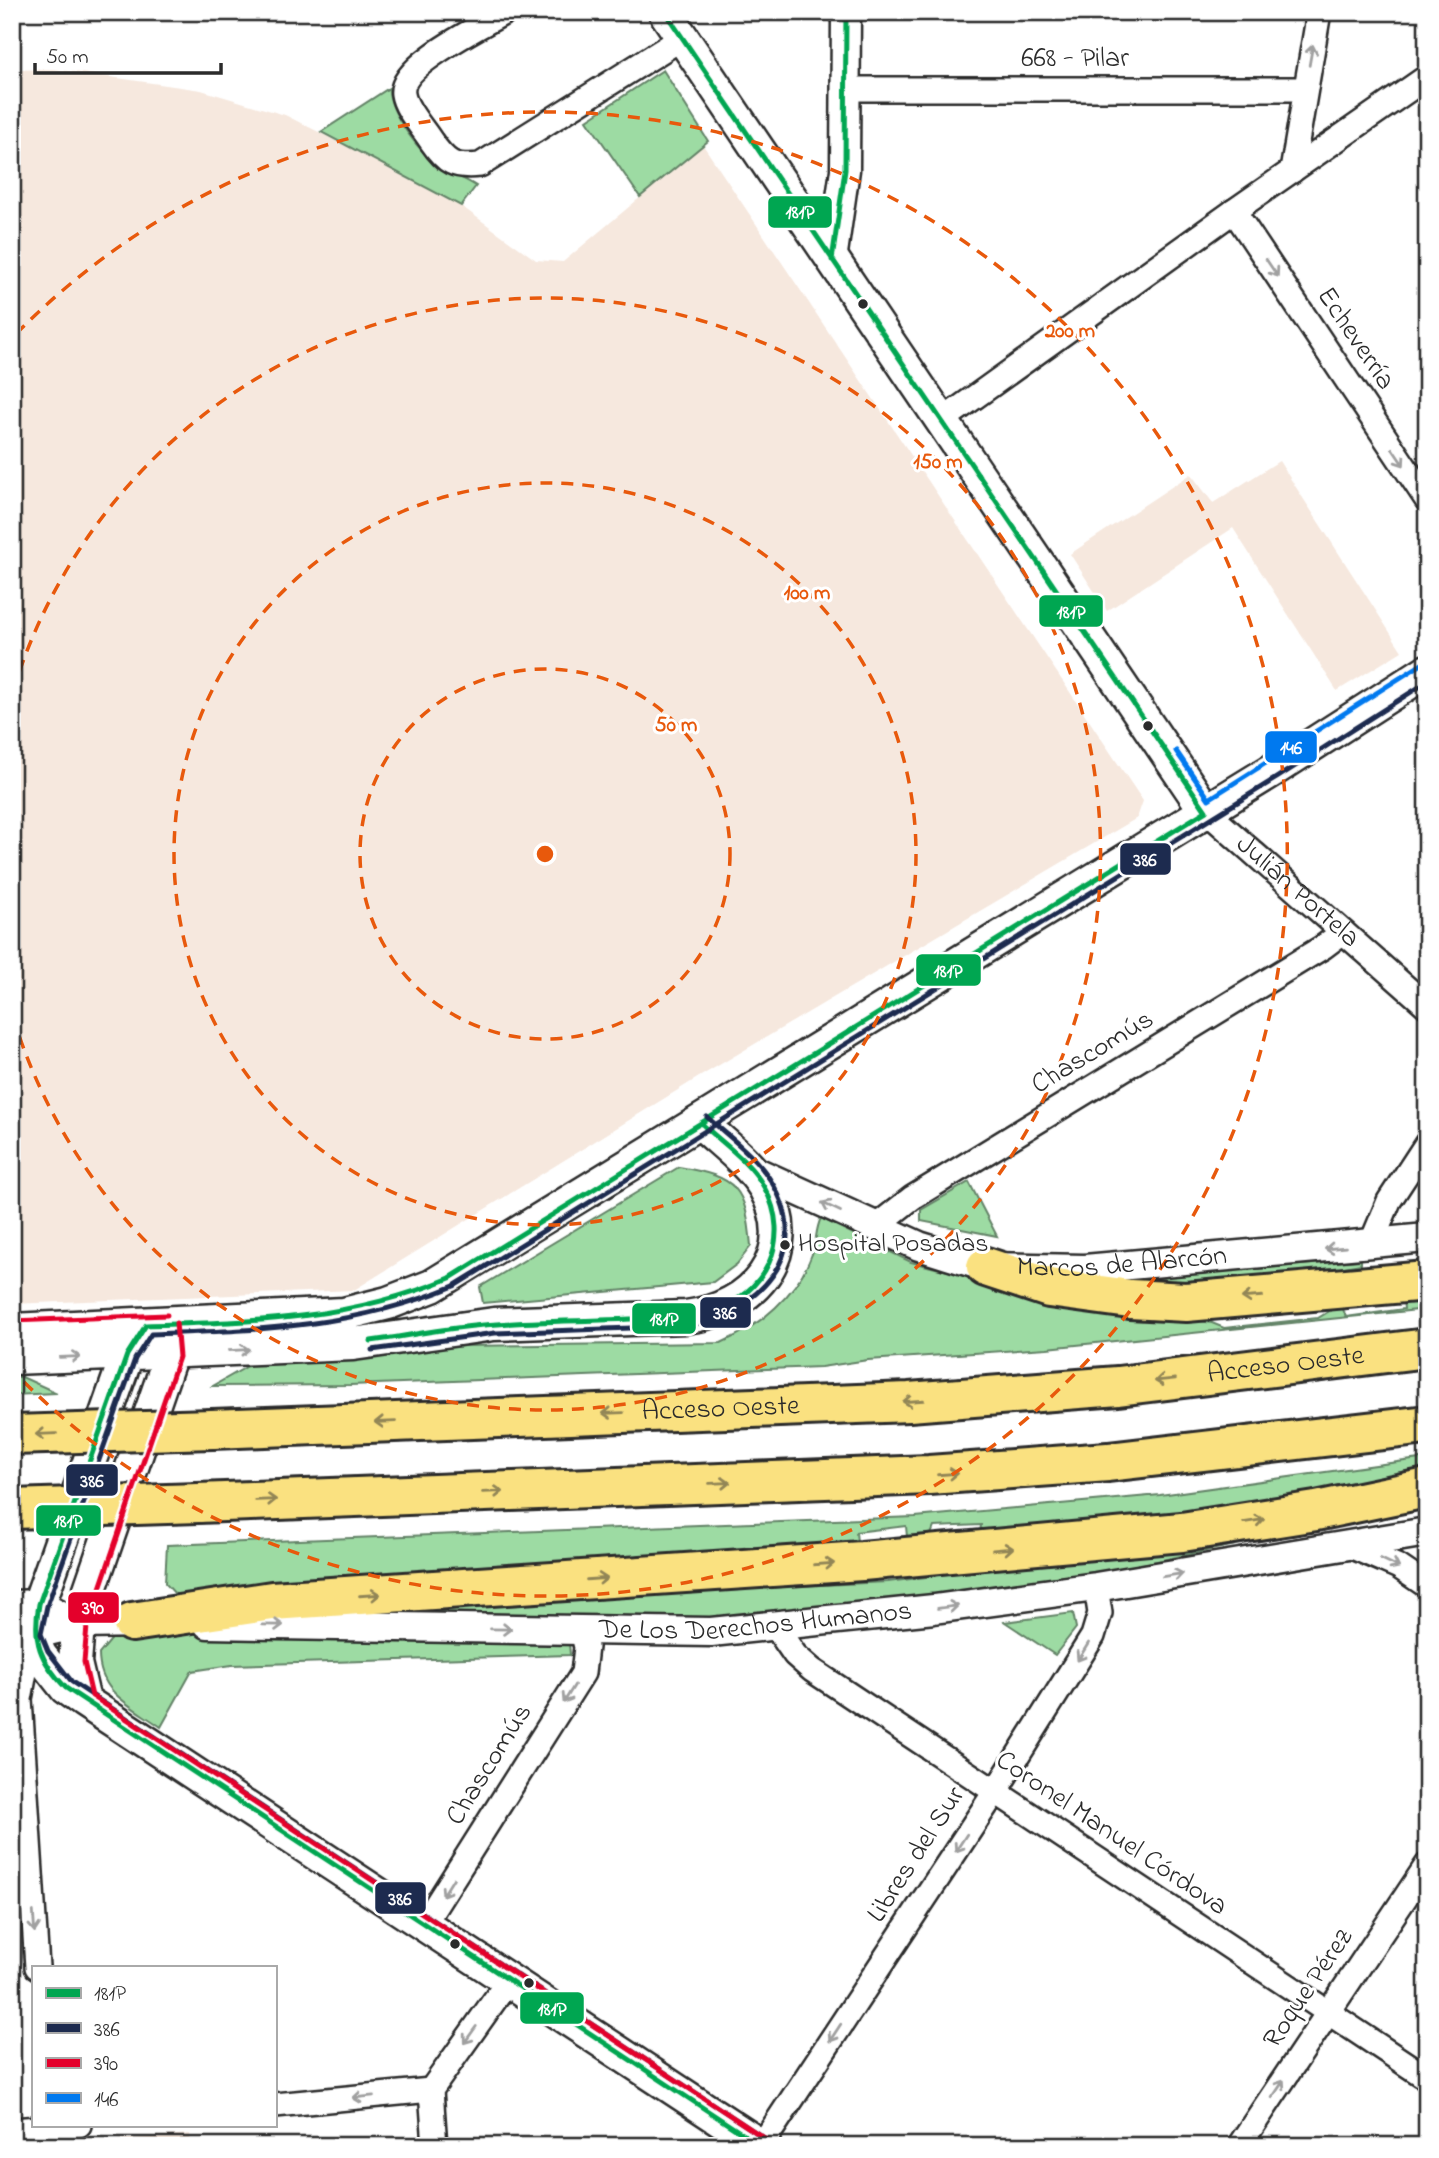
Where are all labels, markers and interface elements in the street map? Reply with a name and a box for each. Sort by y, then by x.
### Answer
scale bar [35,32,220,76]
street label: 668 - Pilar [1021,39,1129,80]
text: 50 m [46,43,89,73]
one-way arrow [1304,44,1318,67]
line badge: 181P [767,195,833,229]
text: 181P [785,200,815,227]
one-way arrow [1265,258,1279,277]
street label: Echeverría [1305,279,1405,399]
unlabelled marker [856,297,870,311]
text: 200 m [1044,317,1095,347]
one-way arrow [1391,447,1405,466]
text: 150 m [913,448,963,478]
text: 100 m [784,579,830,609]
line badge: 181P [1038,594,1104,628]
text: 181P [1056,600,1086,627]
text: 50 m [655,711,697,741]
unlabelled marker [1141,719,1155,733]
line badge: 146 [1264,730,1318,764]
text: 146 [1280,736,1303,763]
street label: Julián Portela [1226,825,1369,958]
centre of rings [533,842,557,866]
line badge: 386 [1119,842,1172,876]
text: 386 [1132,848,1157,875]
line badge: 181P [915,953,982,987]
text: 181P [933,959,963,986]
street label: Chascomús [1024,1000,1162,1106]
one-way arrow [821,1200,842,1213]
place label: Hospital Posadas [798,1226,989,1264]
street label: Marcos de Alarcón [1016,1236,1229,1289]
marker: Hospital Posadas [778,1238,792,1252]
one-way arrow [1324,1241,1346,1254]
one-way arrow [1241,1291,1264,1304]
line badge: 386 [699,1296,752,1329]
text: 386 [712,1301,737,1328]
line badge: 181P [631,1302,697,1335]
text: 181P [649,1307,679,1334]
street label: Acceso Oeste [1205,1335,1367,1395]
one-way arrow [228,1343,250,1356]
one-way arrow [58,1350,81,1363]
one-way arrow [1154,1374,1176,1387]
street label: Acceso Oeste [641,1386,801,1433]
one-way arrow [902,1395,925,1408]
one-way arrow [601,1407,624,1420]
one-way arrow [374,1415,397,1428]
one-way arrow [35,1428,58,1441]
line badge: 386 [65,1463,119,1497]
one-way arrow [936,1467,959,1480]
text: 386 [79,1469,104,1496]
one-way arrow [709,1476,732,1490]
one-way arrow [481,1485,504,1498]
one-way arrow [254,1494,277,1507]
line badge: 181P [35,1504,102,1537]
text: 181P [53,1509,83,1536]
one-way arrow [1242,1514,1265,1527]
one-way arrow [992,1542,1014,1555]
one-way arrow [812,1557,834,1570]
one-way arrow [1379,1557,1400,1571]
one-way arrow [1161,1568,1184,1581]
one-way arrow [585,1573,608,1586]
one-way arrow [358,1588,380,1601]
line badge: 390 [67,1591,120,1624]
street label: De Los Derechos Humanos [598,1591,914,1653]
text: 390 [81,1596,105,1623]
one-way arrow [936,1601,958,1614]
one-way arrow [262,1618,285,1632]
one-way arrow [489,1622,512,1636]
one-way arrow [1075,1641,1089,1661]
one-way arrow [561,1684,575,1704]
street label: Chascomús [436,1696,544,1834]
street label: Coronel Manuel Córdova [987,1741,1235,1927]
street label: Libres del Sur [858,1778,977,1931]
one-way arrow [953,1833,967,1853]
one-way arrow [440,1877,455,1896]
line badge: 386 [374,1881,427,1915]
text: 386 [387,1887,412,1914]
one-way arrow [28,1910,41,1933]
street label: Roque Pérez [1254,1920,1365,2057]
unlabelled marker [448,1937,462,1951]
legend [32,1966,276,2126]
unlabelled marker [522,1976,536,1990]
text: 181P [94,1980,126,2010]
line badge: 181P [519,1991,585,2025]
text: 181P [537,1997,567,2024]
text: 386 [94,2016,120,2046]
one-way arrow [828,2023,842,2042]
one-way arrow [463,2025,477,2044]
text: 390 [94,2050,118,2080]
one-way arrow [1270,2080,1285,2099]
text: 146 [94,2086,119,2116]
one-way arrow [352,2091,375,2104]

